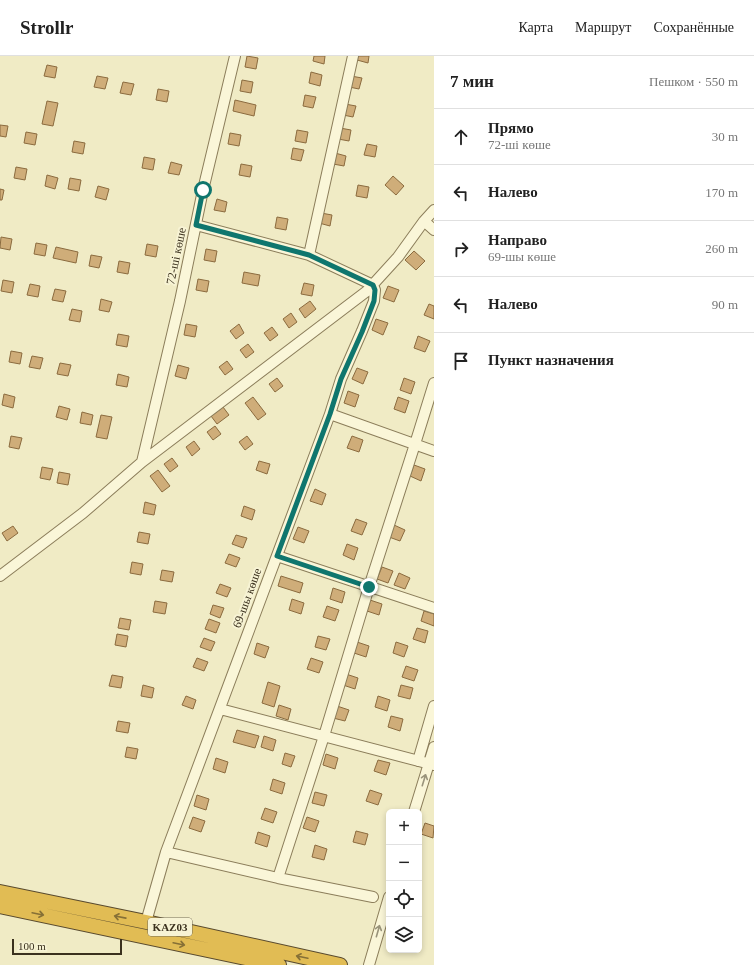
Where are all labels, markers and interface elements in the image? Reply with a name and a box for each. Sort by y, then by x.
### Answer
text: Strollr [20,17,73,38]
text: Карта [518,20,553,35]
text: Маршрут [575,20,631,35]
text: Сохранённые [653,20,734,35]
text: 7 мин [450,72,494,91]
text: Пешком · 550 m [649,74,738,89]
text: Прямо [488,120,534,136]
icon: ahead [450,126,472,148]
text: 30 m [712,129,738,144]
text: 72-ші көше [488,137,551,152]
route start [194,181,212,199]
icon: left [450,182,472,204]
text: Налево [488,184,538,200]
text: 170 m [705,185,738,200]
street label: 72-ші көше [163,226,189,286]
text: Направо [488,232,547,248]
icon: right [450,238,472,260]
text: 260 m [705,241,738,256]
text: 69-шы көше [488,249,556,264]
icon: left [450,294,472,316]
text: Налево [488,296,538,312]
text: 90 m [712,297,738,312]
icon: arrive [450,350,472,372]
text: Пункт назначения [488,352,614,368]
street label: 69-шы көше [230,566,264,630]
route end [360,578,378,596]
one-way arrow [421,773,428,786]
map controls [386,809,422,953]
button: + [386,809,422,845]
button: − [386,845,422,881]
button: locate [386,881,422,917]
one-way arrow [31,910,44,918]
one-way arrow [114,912,127,920]
button: layers [386,917,422,953]
road number: KАZ03 [148,918,192,936]
one-way arrow [375,925,383,938]
scale bar [12,937,122,956]
text: 100 m [18,940,46,952]
one-way arrow [172,940,185,948]
one-way arrow [296,952,309,960]

